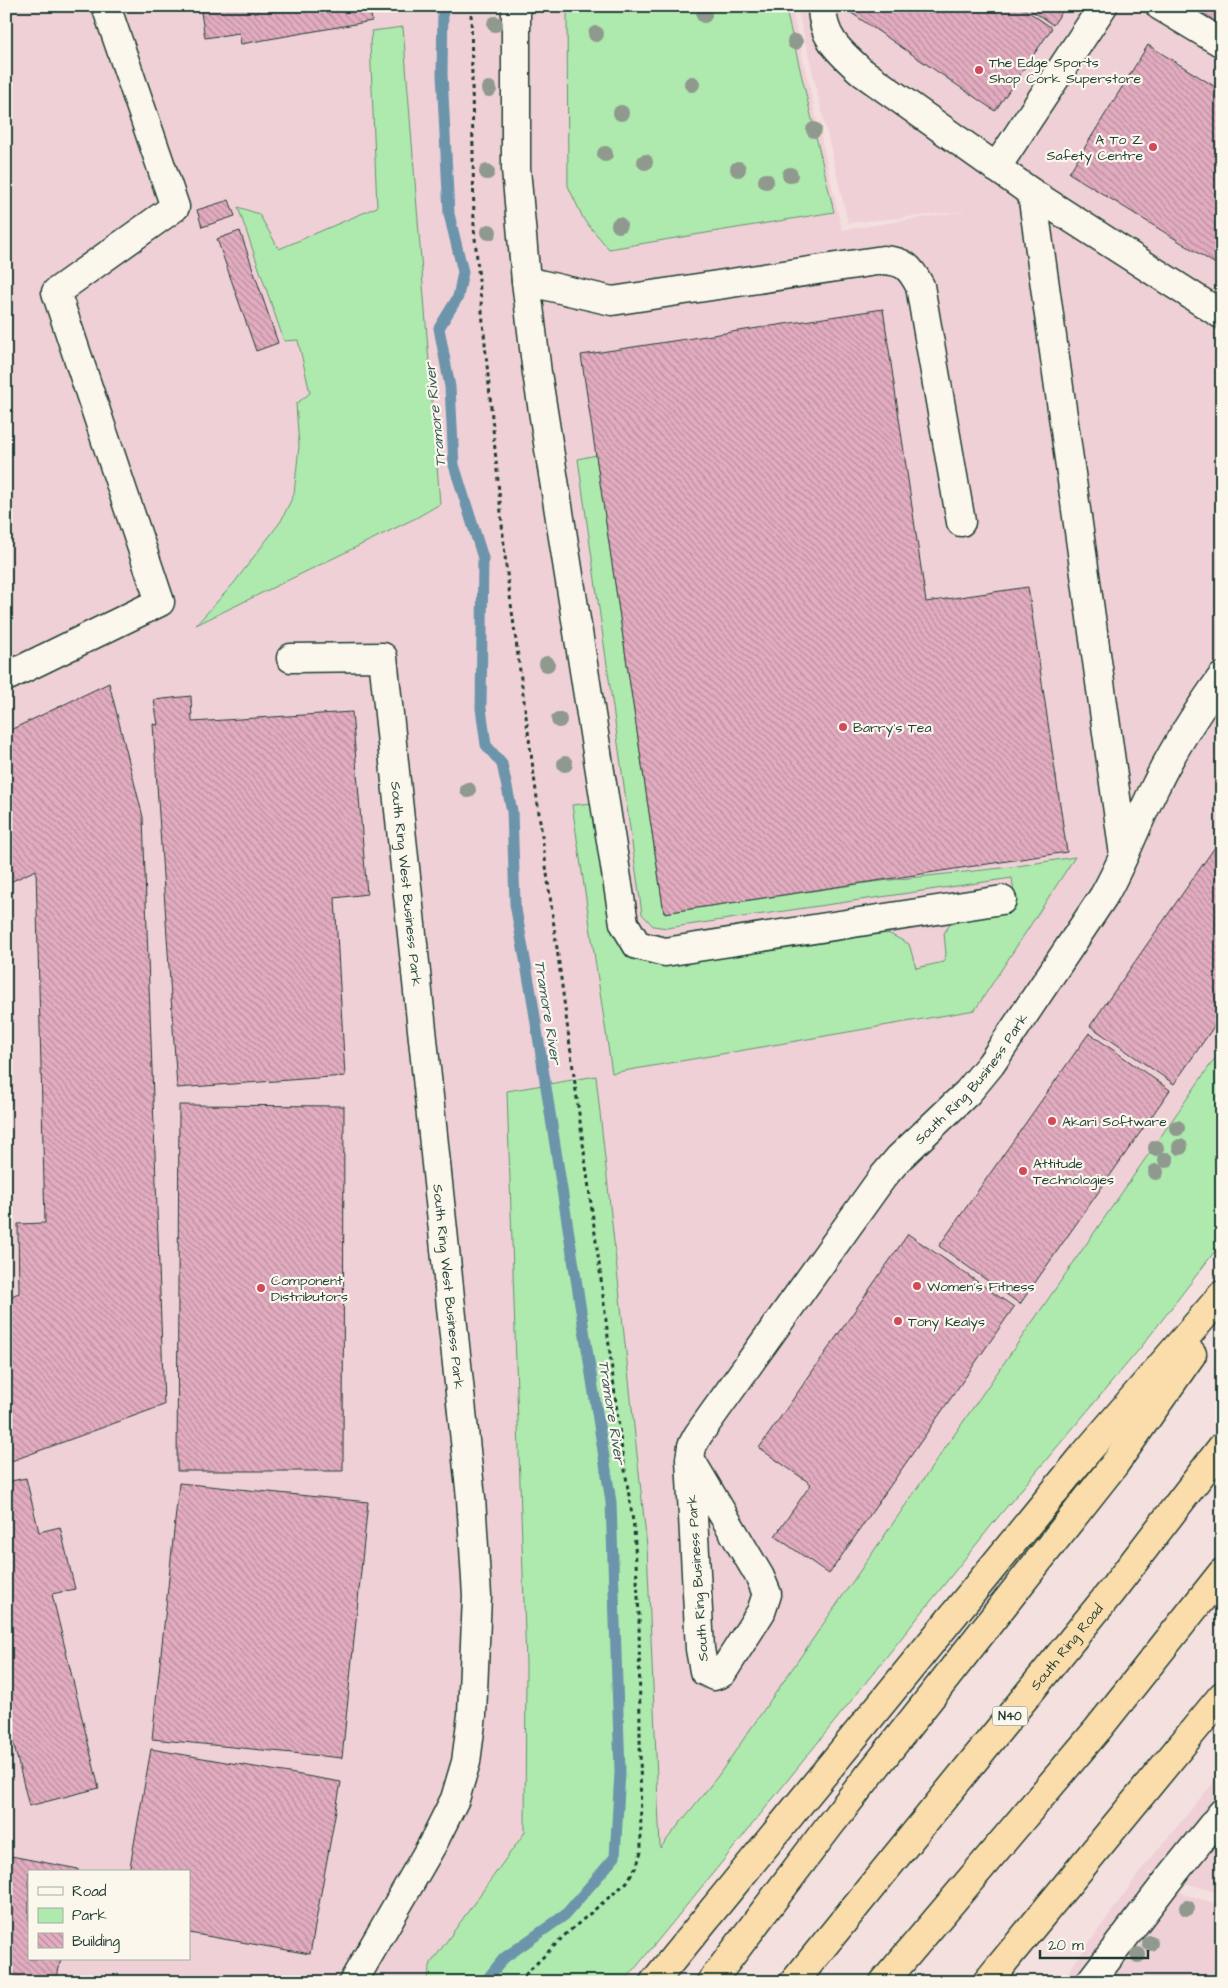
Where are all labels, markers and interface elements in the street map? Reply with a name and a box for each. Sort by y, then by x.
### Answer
place label: The Edge Sports Shop Cork Superstore [989,53,1141,89]
marker: The Edge Sports Shop Cork Superstore [973,64,985,76]
place label: A To Z Safety Centre [1047,130,1143,166]
marker: A To Z Safety Centre [1147,141,1159,153]
water label: Tramore River [419,360,451,468]
place label: Barry's Tea [853,718,932,738]
marker: Barry's Tea [837,721,849,733]
street label: South Ring West Business Park [385,780,426,988]
water label: Tramore River [529,959,566,1067]
street label: South Ring Business Park [910,1009,1033,1149]
place label: Akari Software [1062,1112,1167,1132]
marker: Akari Software [1046,1115,1058,1127]
place label: Attitude Technologies [1033,1154,1114,1190]
marker: Attitude Technologies [1017,1165,1029,1177]
street label: South Ring West Business Park [427,1183,469,1391]
place label: Component Distributors [271,1271,348,1307]
place label: Women's Fitness [927,1277,1035,1297]
marker: Women's Fitness [911,1280,923,1292]
marker: Component Distributors [255,1282,267,1294]
place label: Tony Kealys [908,1312,985,1332]
marker: Tony Kealys [892,1315,904,1327]
water label: Tramore River [593,1359,630,1467]
street label: South Ring Business Park [682,1494,714,1662]
street label: South Ring Road [1026,1600,1108,1695]
road number: N40 [992,1706,1028,1725]
legend [28,1870,190,1960]
text: Road [72,1881,107,1902]
text: Park [72,1905,107,1926]
scale bar [1040,1928,1148,1960]
text: Building [72,1931,120,1953]
text: 20 m [1048,1935,1084,1956]

